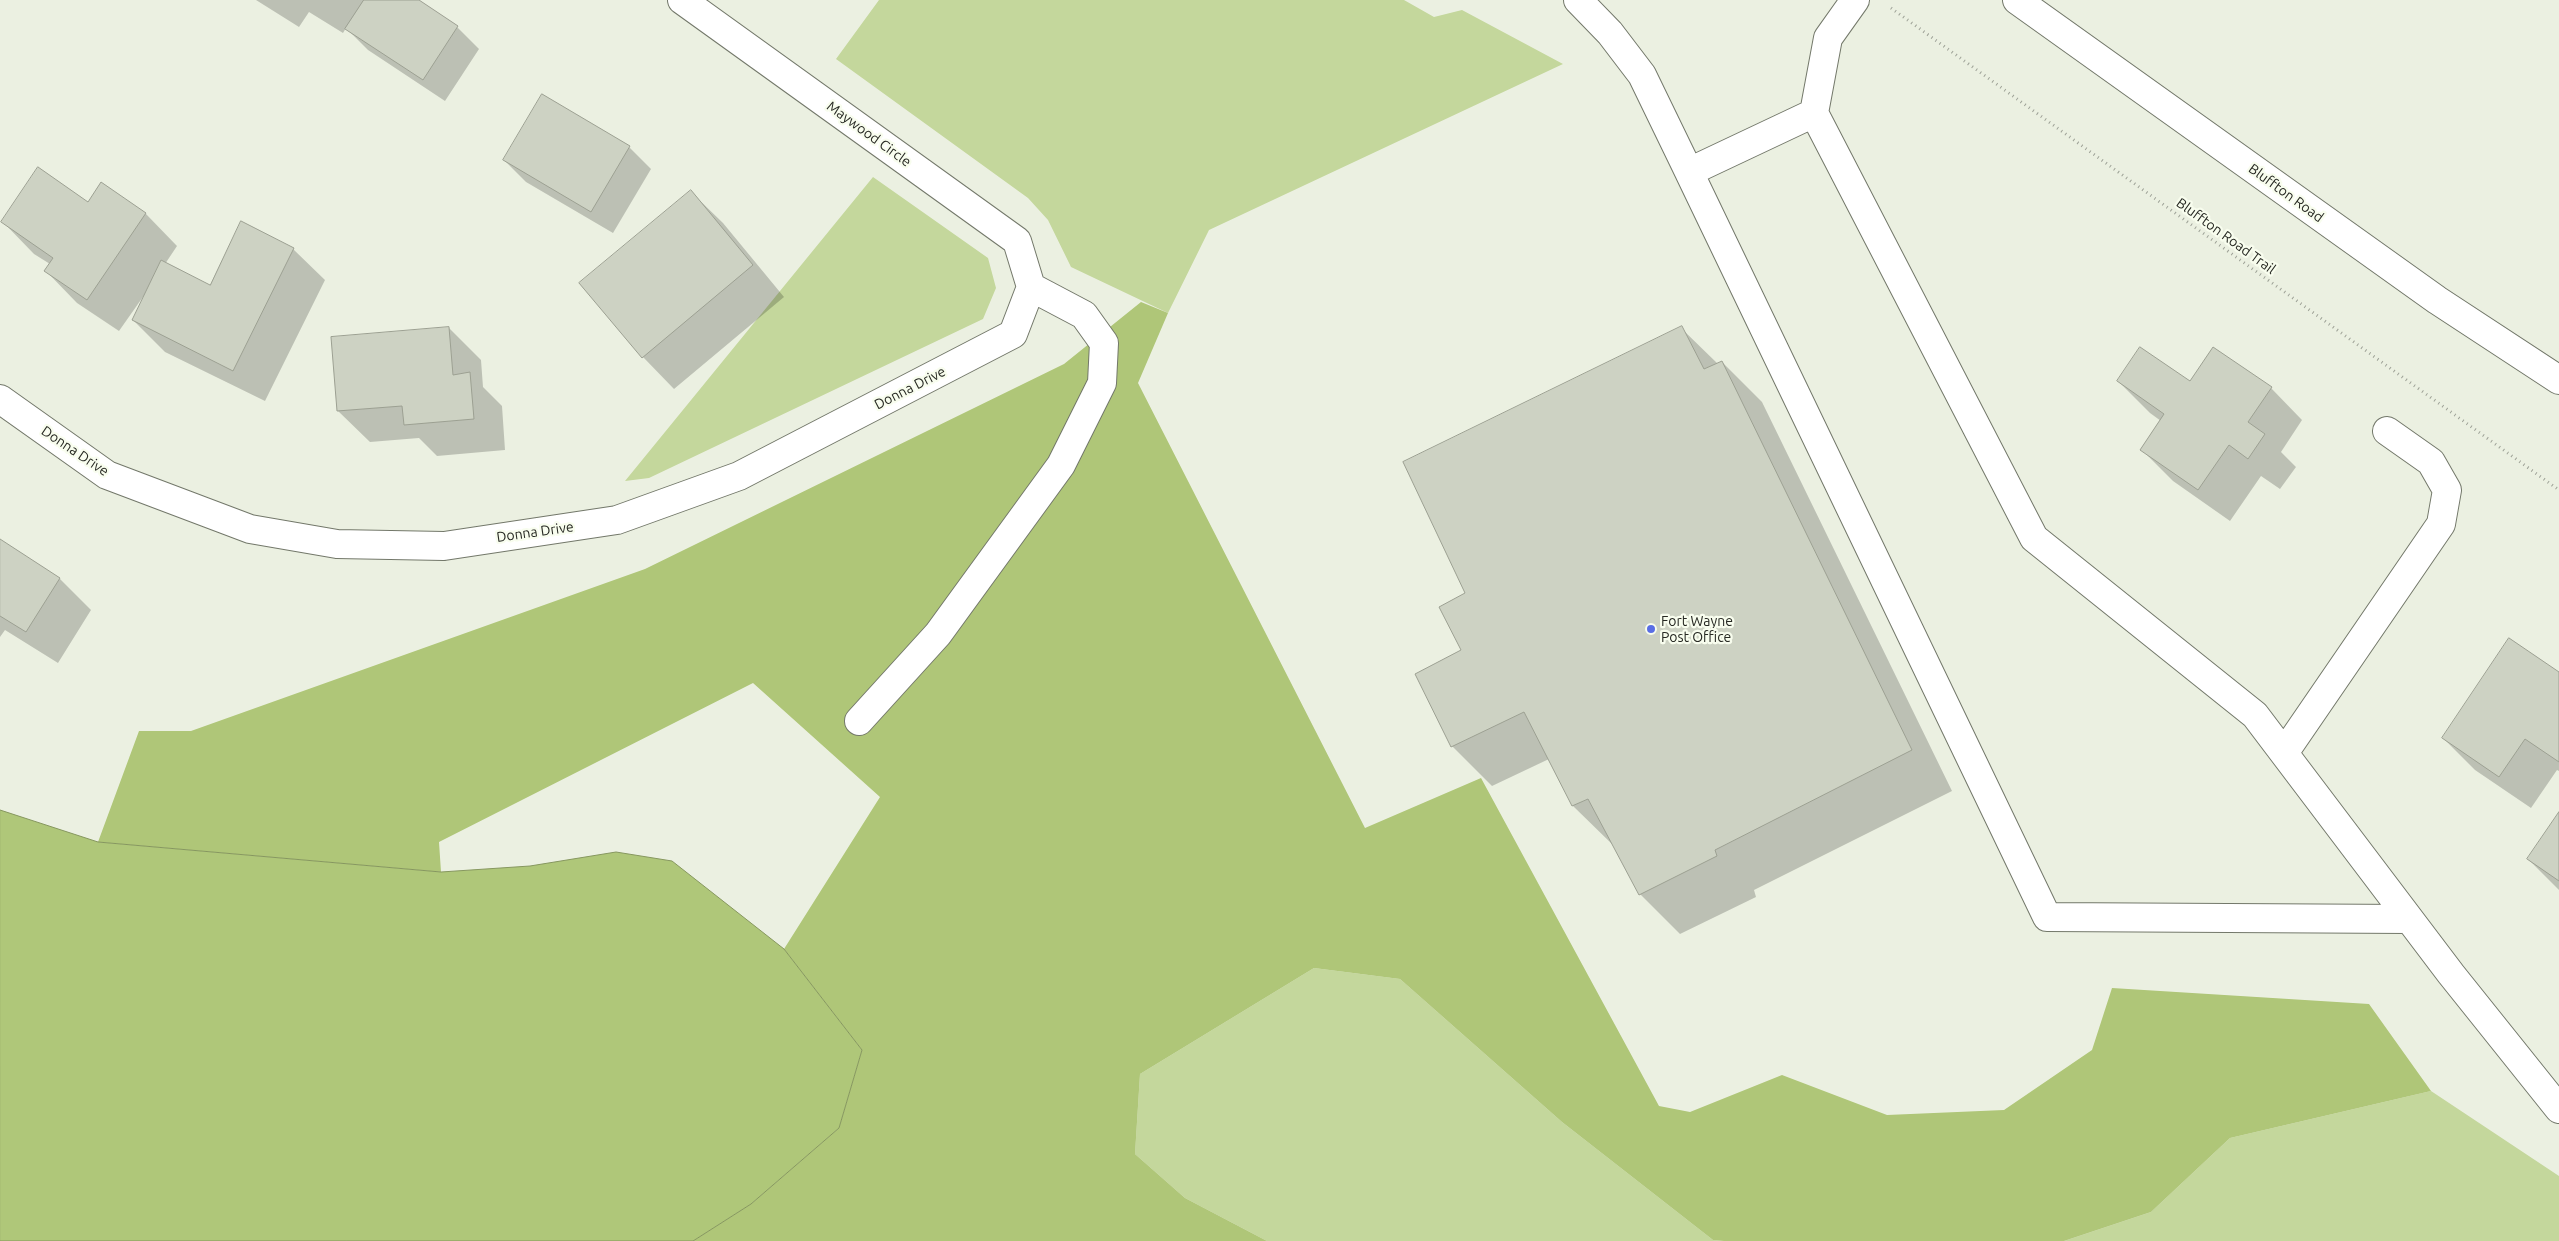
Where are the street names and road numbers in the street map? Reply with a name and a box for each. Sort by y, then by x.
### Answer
street label: Maywood Circle [824,98,914,170]
street label: Bluffton Road [2245,160,2327,226]
street label: Bluffton Road Trail [2173,194,2279,278]
street label: Donna Drive [872,363,948,413]
street label: Donna Drive [38,422,112,480]
street label: Donna Drive [495,518,575,546]

